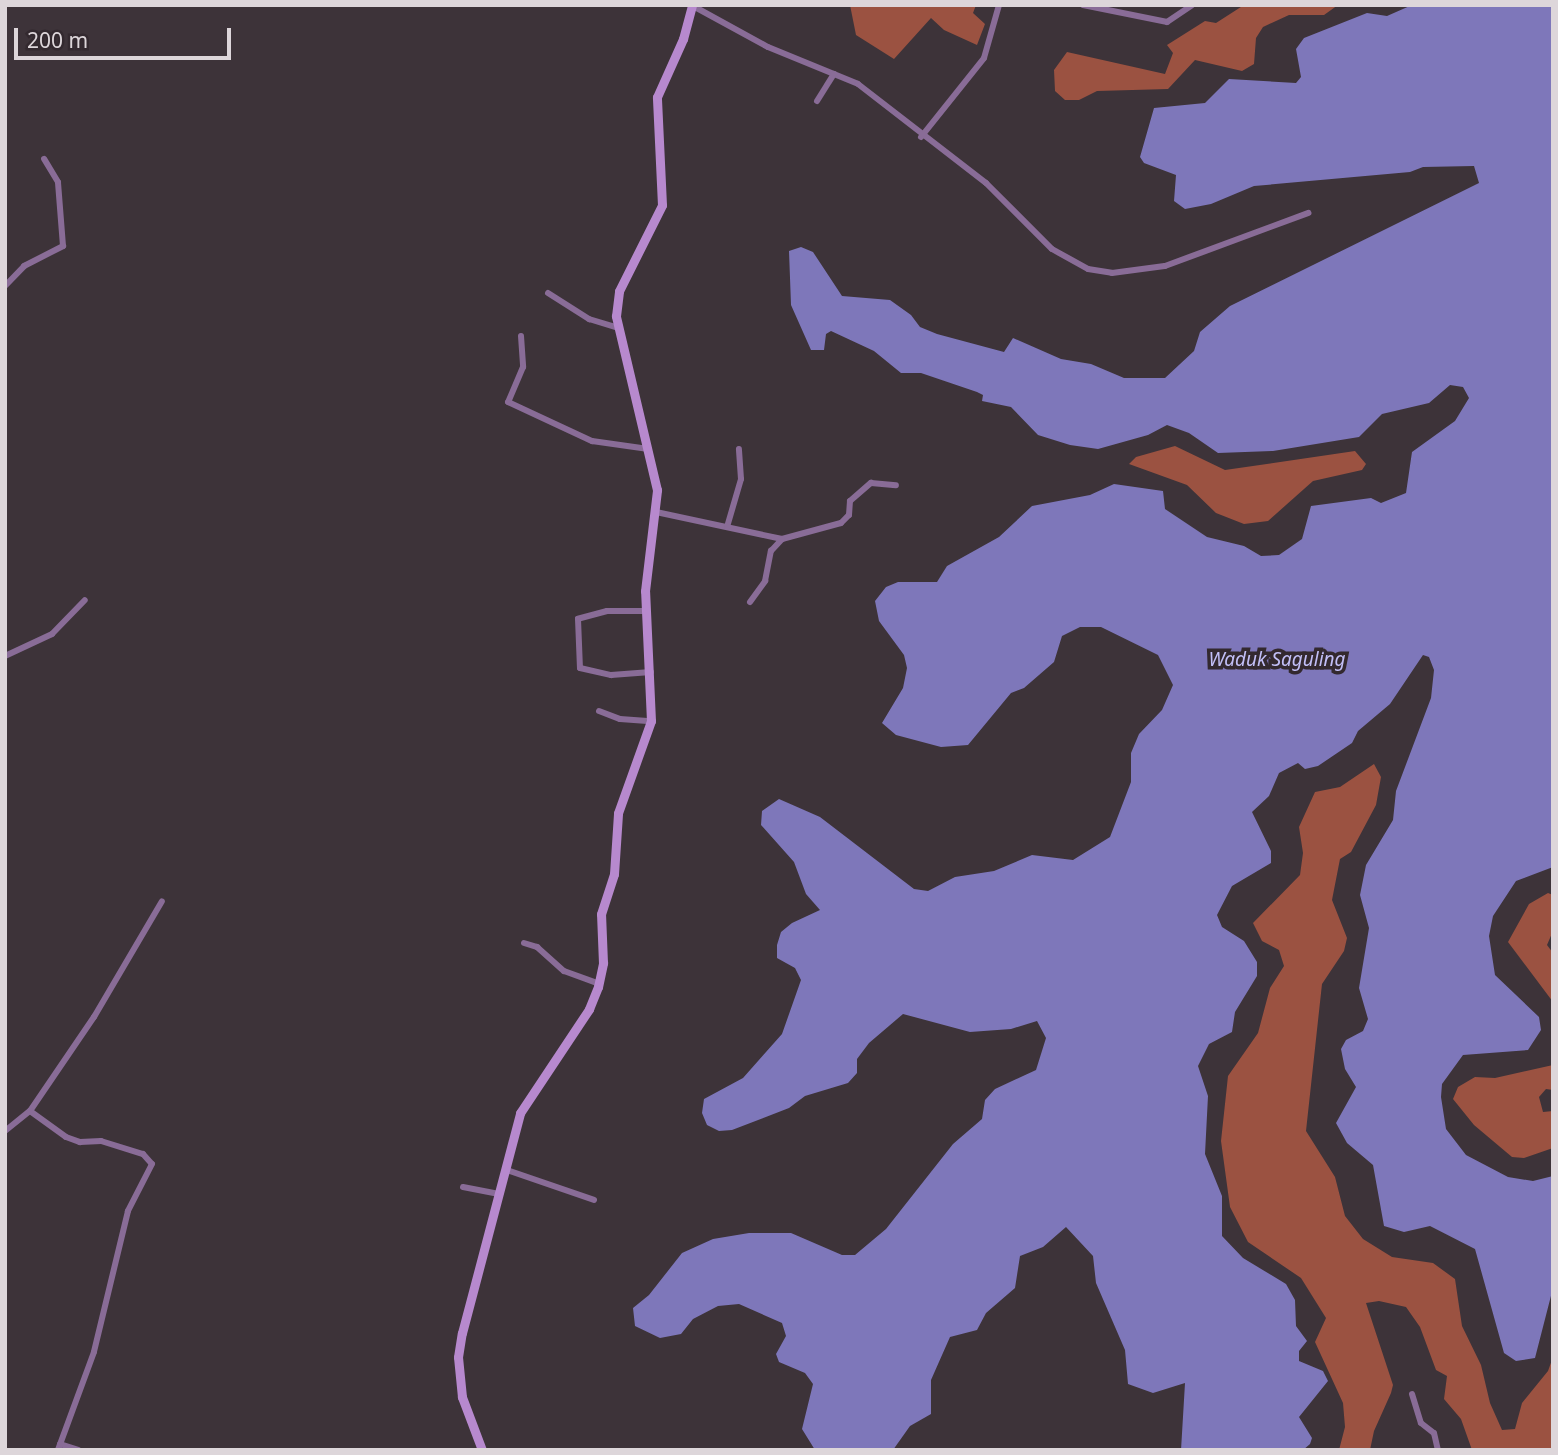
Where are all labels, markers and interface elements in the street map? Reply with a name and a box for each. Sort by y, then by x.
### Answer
scale bar [18,14,234,58]
text: 200 m [27,26,88,54]
water label: Waduk Saguling [1208,649,1346,671]

